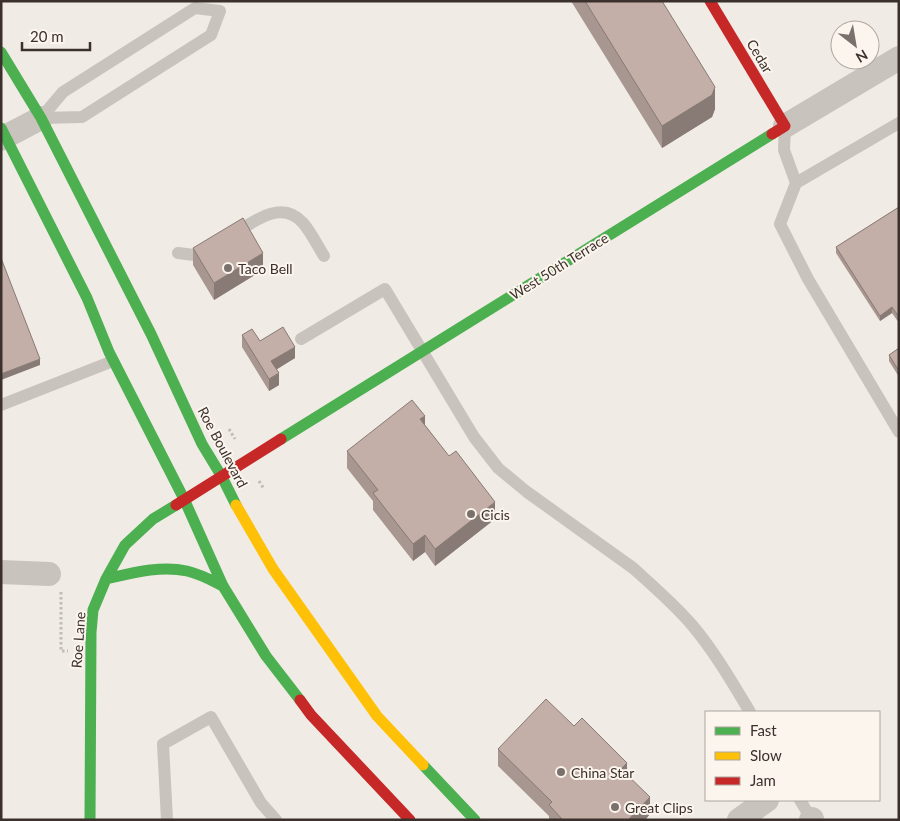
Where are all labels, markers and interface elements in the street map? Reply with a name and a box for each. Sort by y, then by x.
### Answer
scale bar [22,20,90,52]
north arrow [830,20,880,70]
text: 20 m [30,27,64,45]
street label: Cedar [743,36,777,76]
text: N [853,47,871,67]
street label: West 50th Terrace [507,229,611,303]
place label: Taco Bell [238,260,293,277]
marker: Taco Bell [222,262,234,274]
street label: Roe Boulevard [195,404,251,490]
place label: Cicis [481,506,510,523]
marker: Cicis [465,508,477,520]
street label: Roe Lane [68,611,88,669]
legend [705,711,880,801]
text: Fast [750,721,777,739]
text: Slow [750,746,782,764]
place label: China Star [571,764,634,781]
marker: China Star [555,766,567,778]
text: Jam [750,771,776,789]
place label: Great Clips [625,799,693,816]
marker: Great Clips [609,801,621,813]

